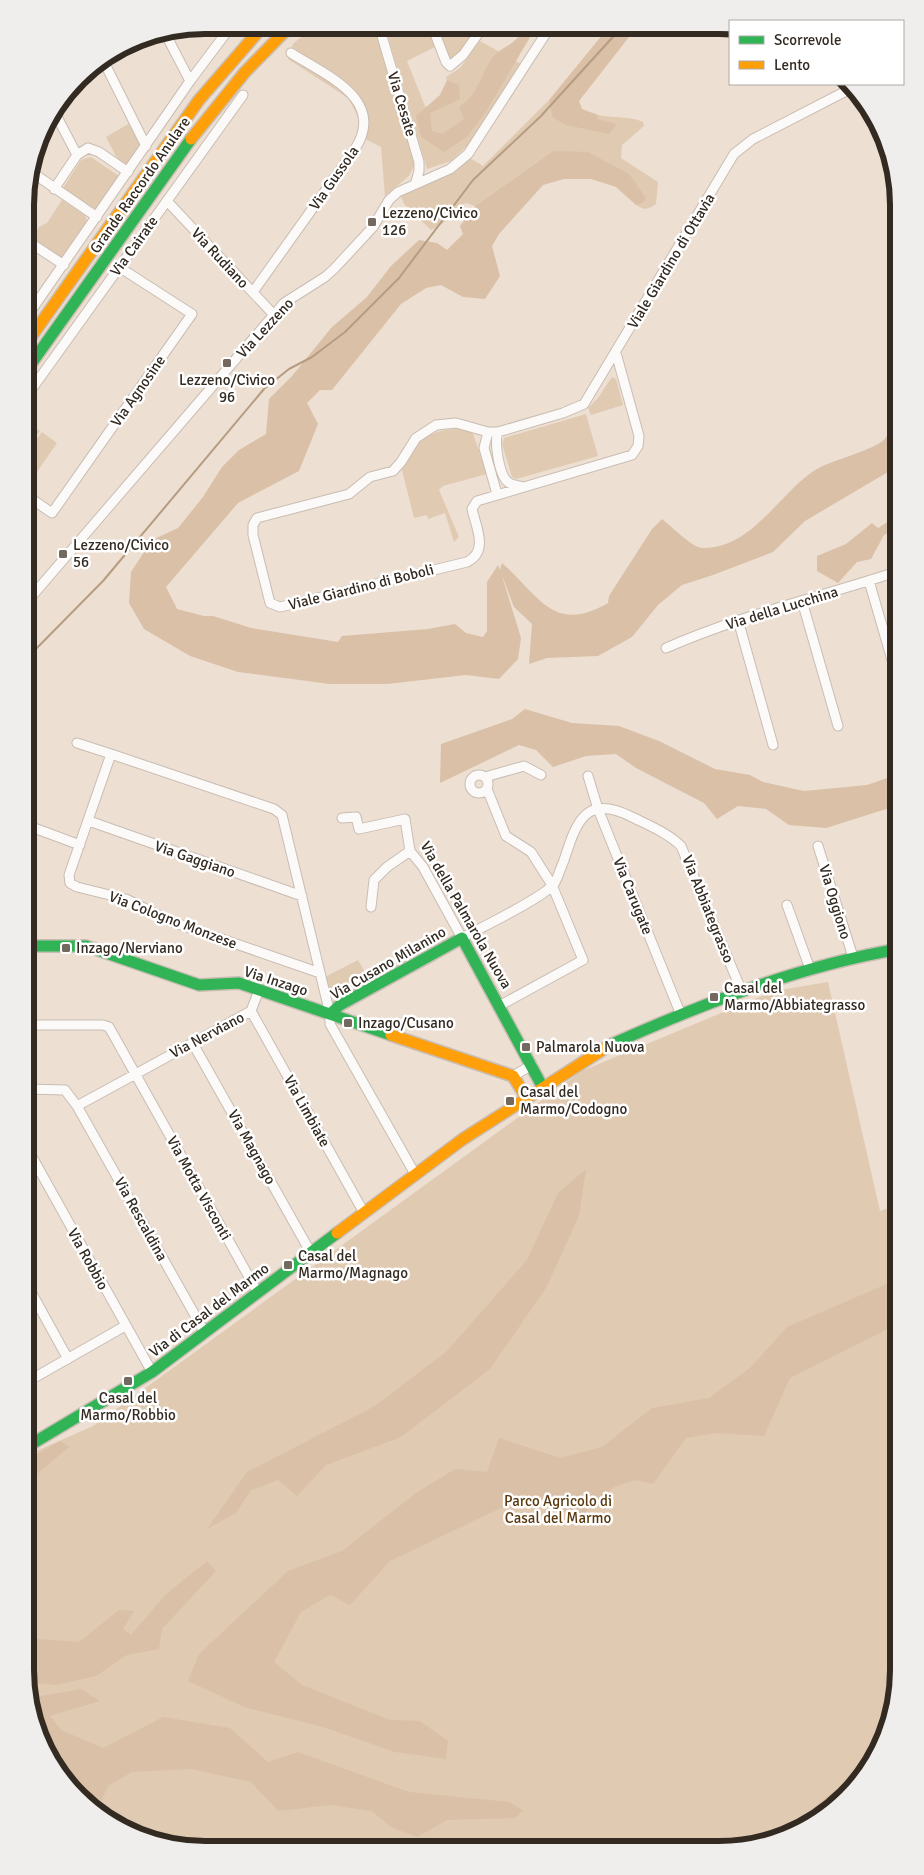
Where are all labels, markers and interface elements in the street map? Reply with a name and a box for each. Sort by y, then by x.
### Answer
legend [729,20,904,85]
text: Scorrevole [774,31,841,49]
text: Lento [774,56,810,74]
street label: Via Cesate [384,69,420,139]
street label: Grande Raccordo Anulare [86,113,194,257]
street label: Via Gussola [305,142,363,214]
street label: Viale Giardino di Ottavia [623,190,719,332]
place label: Lezzeno/Civico 126 [382,204,478,239]
street label: Via Cairate [106,213,162,279]
marker: Lezzeno/Civico 126 [366,216,378,228]
street label: Via Rudiano [187,224,253,292]
street label: Via Lezzeno [233,294,297,362]
street label: Via Agnosine [107,352,169,430]
marker: Lezzeno/Civico 96 [221,357,233,369]
place label: Lezzeno/Civico 96 [179,371,275,406]
place label: Lezzeno/Civico 56 [73,536,169,571]
marker: Lezzeno/Civico 56 [57,548,69,560]
street label: Viale Giardino di Boboli [286,560,436,614]
street label: Via della Lucchina [724,582,840,634]
street label: Via Gaggiano [152,837,238,881]
street label: Via della Palmarola Nuova [416,838,516,992]
street label: Via Abbiategrasso [678,853,738,966]
street label: Via Carugate [609,855,657,937]
street label: Via Oggiono [815,863,855,942]
street label: Via Cologno Monzese [106,887,240,953]
street label: Via Cusano Milanino [327,922,449,1003]
place label: Inzago/Nerviano [76,939,183,957]
marker: Inzago/Nerviano [60,942,72,954]
street label: Via Inzago [242,962,310,1000]
place label: Casal del Marmo/Abbiategrasso [724,979,865,1014]
marker: Casal del Marmo/Abbiategrasso [708,991,720,1003]
street label: Via Nerviano [167,1008,247,1062]
place label: Inzago/Cusano [358,1014,454,1032]
marker: Inzago/Cusano [342,1017,354,1029]
place label: Palmarola Nuova [536,1038,645,1056]
marker: Palmarola Nuova [520,1041,532,1053]
street label: Via Limbiate [280,1072,334,1150]
place label: Casal del Marmo/Codogno [520,1083,628,1118]
marker: Casal del Marmo/Codogno [504,1095,516,1107]
street label: Via Magnago [224,1107,280,1188]
street label: Via Motta Visconti [163,1133,235,1243]
street label: Via Rescaldina [111,1174,171,1264]
street label: Via Robbio [64,1225,112,1293]
place label: Casal del Marmo/Magnago [298,1247,408,1282]
street label: Via di Casal del Marmo [146,1259,273,1361]
marker: Casal del Marmo/Magnago [282,1259,294,1271]
marker: Casal del Marmo/Robbio [122,1375,134,1387]
place label: Casal del Marmo/Robbio [80,1389,176,1424]
park label: Parco Agricolo di Casal del Marmo [504,1492,612,1527]

